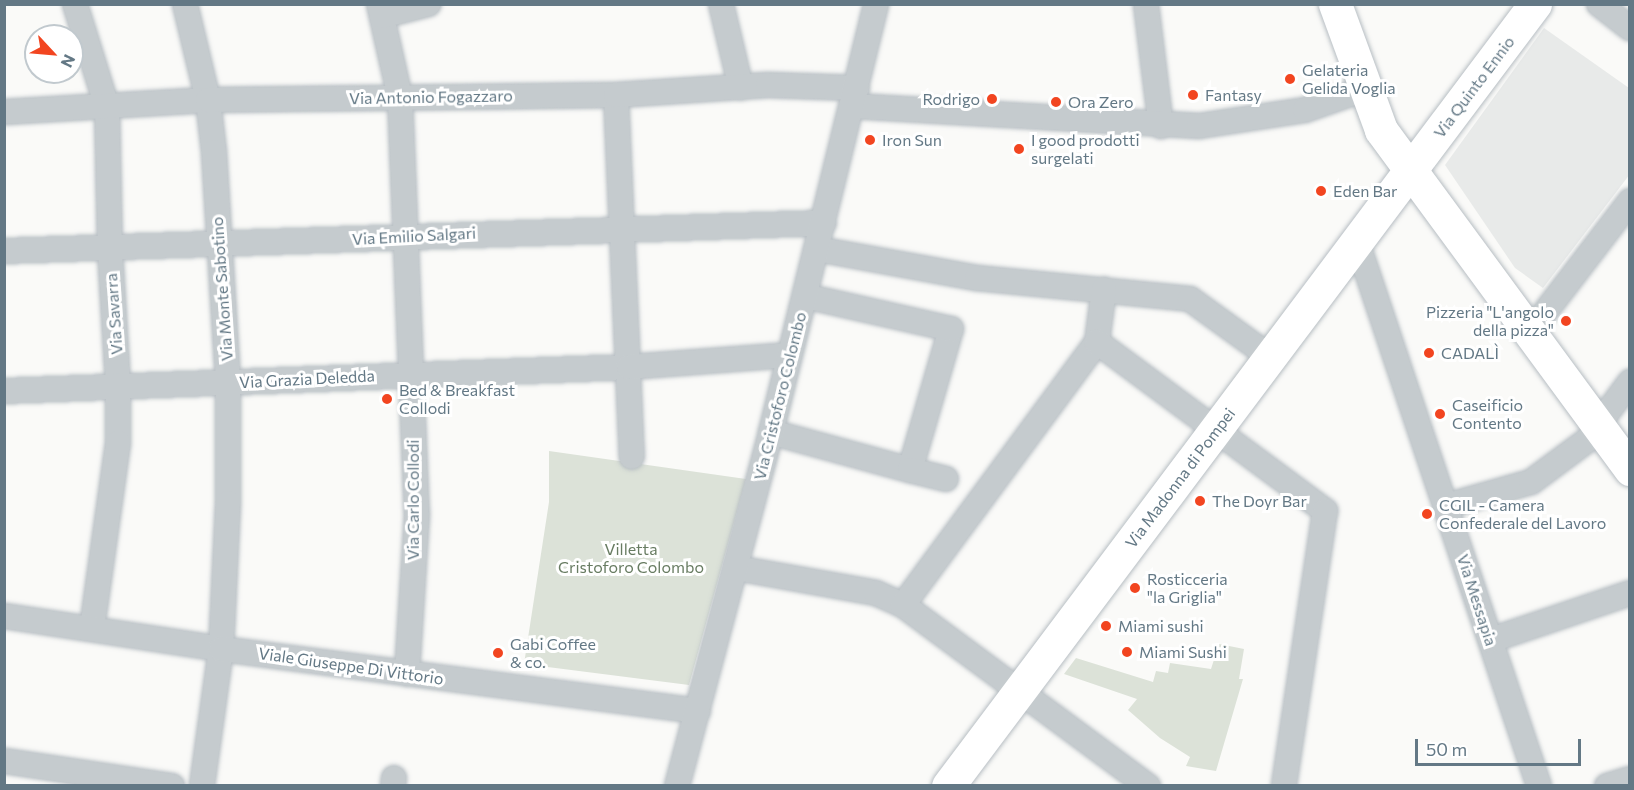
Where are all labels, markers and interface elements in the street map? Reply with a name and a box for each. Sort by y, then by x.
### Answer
north arrow [24,24,84,84]
street label: Via Quinto Ennio [1430,32,1518,142]
text: N [58,52,80,71]
place label: Gelateria Gelida Voglia [1302,60,1396,98]
marker: Gelateria Gelida Voglia [1283,72,1297,86]
place label: Fantasy [1205,85,1262,105]
street label: Via Antonio Fogazzaro [349,86,513,108]
marker: Fantasy [1186,88,1200,102]
place label: Rodrigo [922,89,980,109]
marker: Rodrigo [985,92,999,106]
place label: Ora Zero [1068,92,1134,112]
marker: Ora Zero [1049,95,1063,109]
place label: Iron Sun [882,130,942,150]
place label: I good prodotti surgelati [1031,130,1140,168]
marker: Iron Sun [863,133,877,147]
marker: I good prodotti surgelati [1012,142,1026,156]
place label: Eden Bar [1333,181,1397,201]
marker: Eden Bar [1314,184,1328,198]
street label: Via Monte Sabotino [207,216,237,362]
street label: Via Emilio Salgari [352,223,476,249]
street label: Via Savarra [102,273,126,355]
place label: Pizzeria "L'angolo della pizza" [1426,302,1554,340]
street label: Via Cristoforo Colombo [750,310,810,482]
marker: Pizzeria "L'angolo della pizza" [1559,314,1573,328]
place label: CADALÌ [1441,343,1499,363]
marker: CADALÌ [1422,346,1436,360]
street label: Via Grazia Deledda [239,366,375,392]
place label: Bed & Breakfast Collodi [399,380,515,418]
marker: Bed & Breakfast Collodi [380,392,394,406]
place label: Caseificio Contento [1452,395,1523,433]
street label: Via Madonna di Pompei [1121,404,1239,552]
marker: Caseificio Contento [1433,407,1447,421]
street label: Via Carlo Collodi [403,440,423,560]
place label: The Doyr Bar [1212,491,1307,511]
marker: The Doyr Bar [1193,494,1207,508]
place label: CGIL - Camera Confederale del Lavoro [1439,495,1606,533]
marker: CGIL - Camera Confederale del Lavoro [1420,507,1434,521]
park label: Villetta Cristoforo Colombo [558,539,704,577]
street label: Via Messapia [1453,552,1501,648]
place label: Rosticceria "la Griglia" [1147,569,1228,607]
marker: Rosticceria "la Griglia" [1128,581,1142,595]
place label: Miami sushi [1118,616,1204,636]
marker: Miami sushi [1099,619,1113,633]
place label: Gabi Coffee & co. [510,634,596,672]
place label: Miami Sushi [1139,642,1227,662]
street label: Viale Giuseppe Di Vittorio [257,644,445,688]
marker: Miami Sushi [1120,645,1134,659]
marker: Gabi Coffee & co. [491,646,505,660]
scale bar [1418,727,1584,765]
text: 50 m [1426,738,1467,760]

